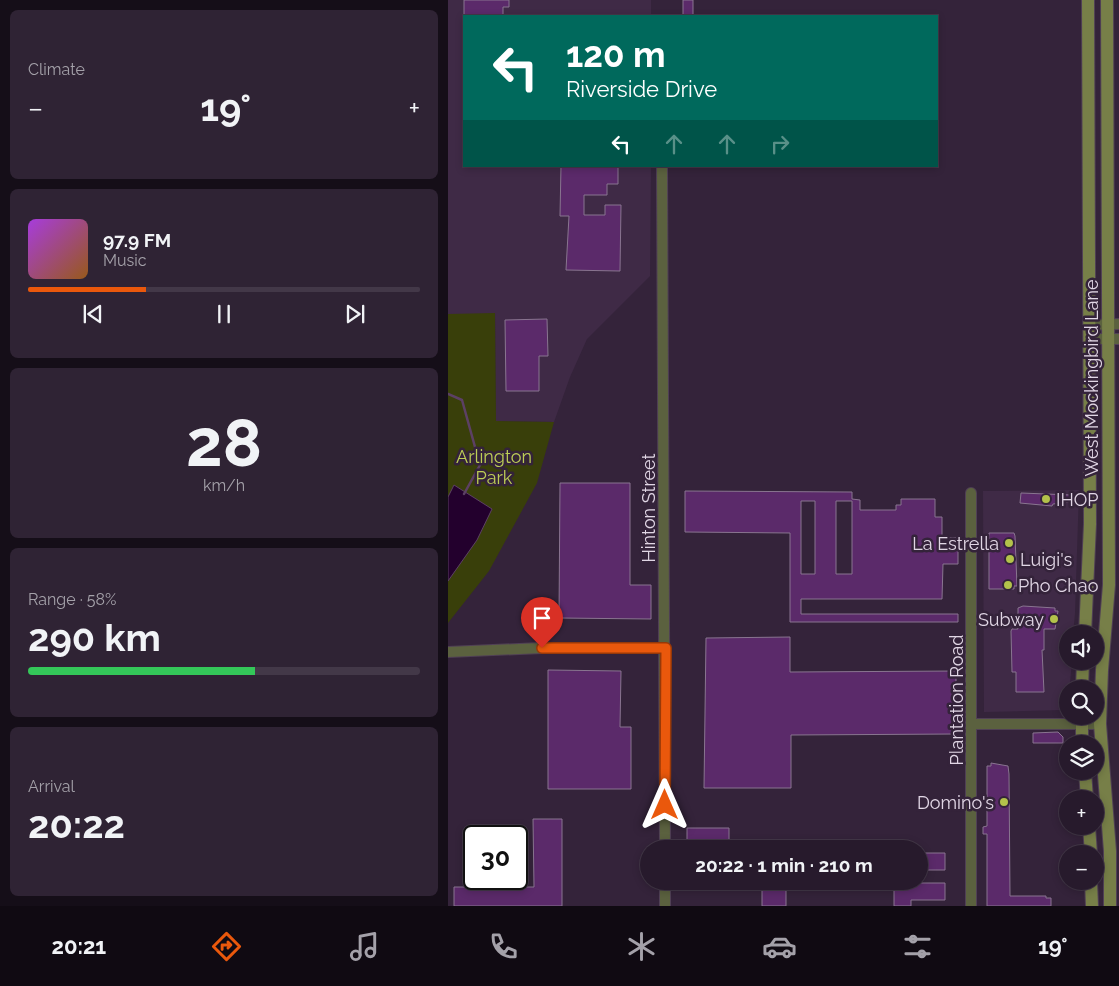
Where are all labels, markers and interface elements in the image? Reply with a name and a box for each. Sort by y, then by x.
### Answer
text: 120 m [566,34,666,75]
icon: left [483,35,548,100]
text: Climate [28,60,85,79]
text: Riverside Drive [566,76,717,102]
text: 19° [200,85,251,130]
text: − [28,92,43,125]
text: + [408,92,420,125]
icon: left [607,130,635,158]
icon: ahead [660,130,688,158]
icon: ahead [713,130,741,158]
icon: right [766,130,794,158]
text: 97.9 FM [103,229,171,251]
text: Music [103,251,147,270]
street label: West Mockingbird Lane [1081,279,1102,477]
icon: previous [79,300,107,328]
icon: pause [210,300,238,328]
icon: next [341,300,369,328]
text: 28 [186,405,262,481]
park label: Arlington Park [456,446,532,488]
street label: Hinton Street [638,453,659,563]
text: km/h [203,476,245,495]
place label: IHOP [1056,489,1098,510]
marker: IHOP [1040,493,1052,505]
place label: La Estrella [912,533,999,554]
marker: La Estrella [1003,537,1015,549]
place label: Luigi's [1020,549,1073,570]
marker: Luigi's [1004,553,1016,565]
place label: Pho Chao [1018,575,1099,596]
marker: Pho Chao [1002,579,1014,591]
text: Range · 58% [28,590,116,609]
pin [521,597,563,648]
icon: arrive [528,604,556,632]
place label: Subway [978,609,1044,630]
marker: Subway [1048,613,1060,625]
text: 290 km [28,615,161,660]
map controls [1059,625,1104,890]
button: sound [1059,625,1104,670]
street label: Plantation Road [946,635,967,766]
button: search [1059,680,1104,725]
button: layers [1059,735,1104,780]
text: Arrival [28,777,75,796]
position arrow [638,778,690,830]
button: + [1059,790,1104,835]
place label: Domino's [917,792,994,813]
marker: Domino's [998,796,1010,808]
text: 20:22 [28,802,125,847]
speed limit sign: 30 [463,825,528,890]
button: − [1059,845,1104,890]
text: 20:22 · 1 min · 210 m [695,854,873,876]
icon: directions [209,929,244,964]
icon: music [347,929,382,964]
icon: phone [486,929,521,964]
icon: climate [624,929,659,964]
icon: car [762,929,797,964]
icon: filters [900,929,935,964]
text: 20:21 [52,933,106,959]
text: 19° [1038,933,1067,959]

